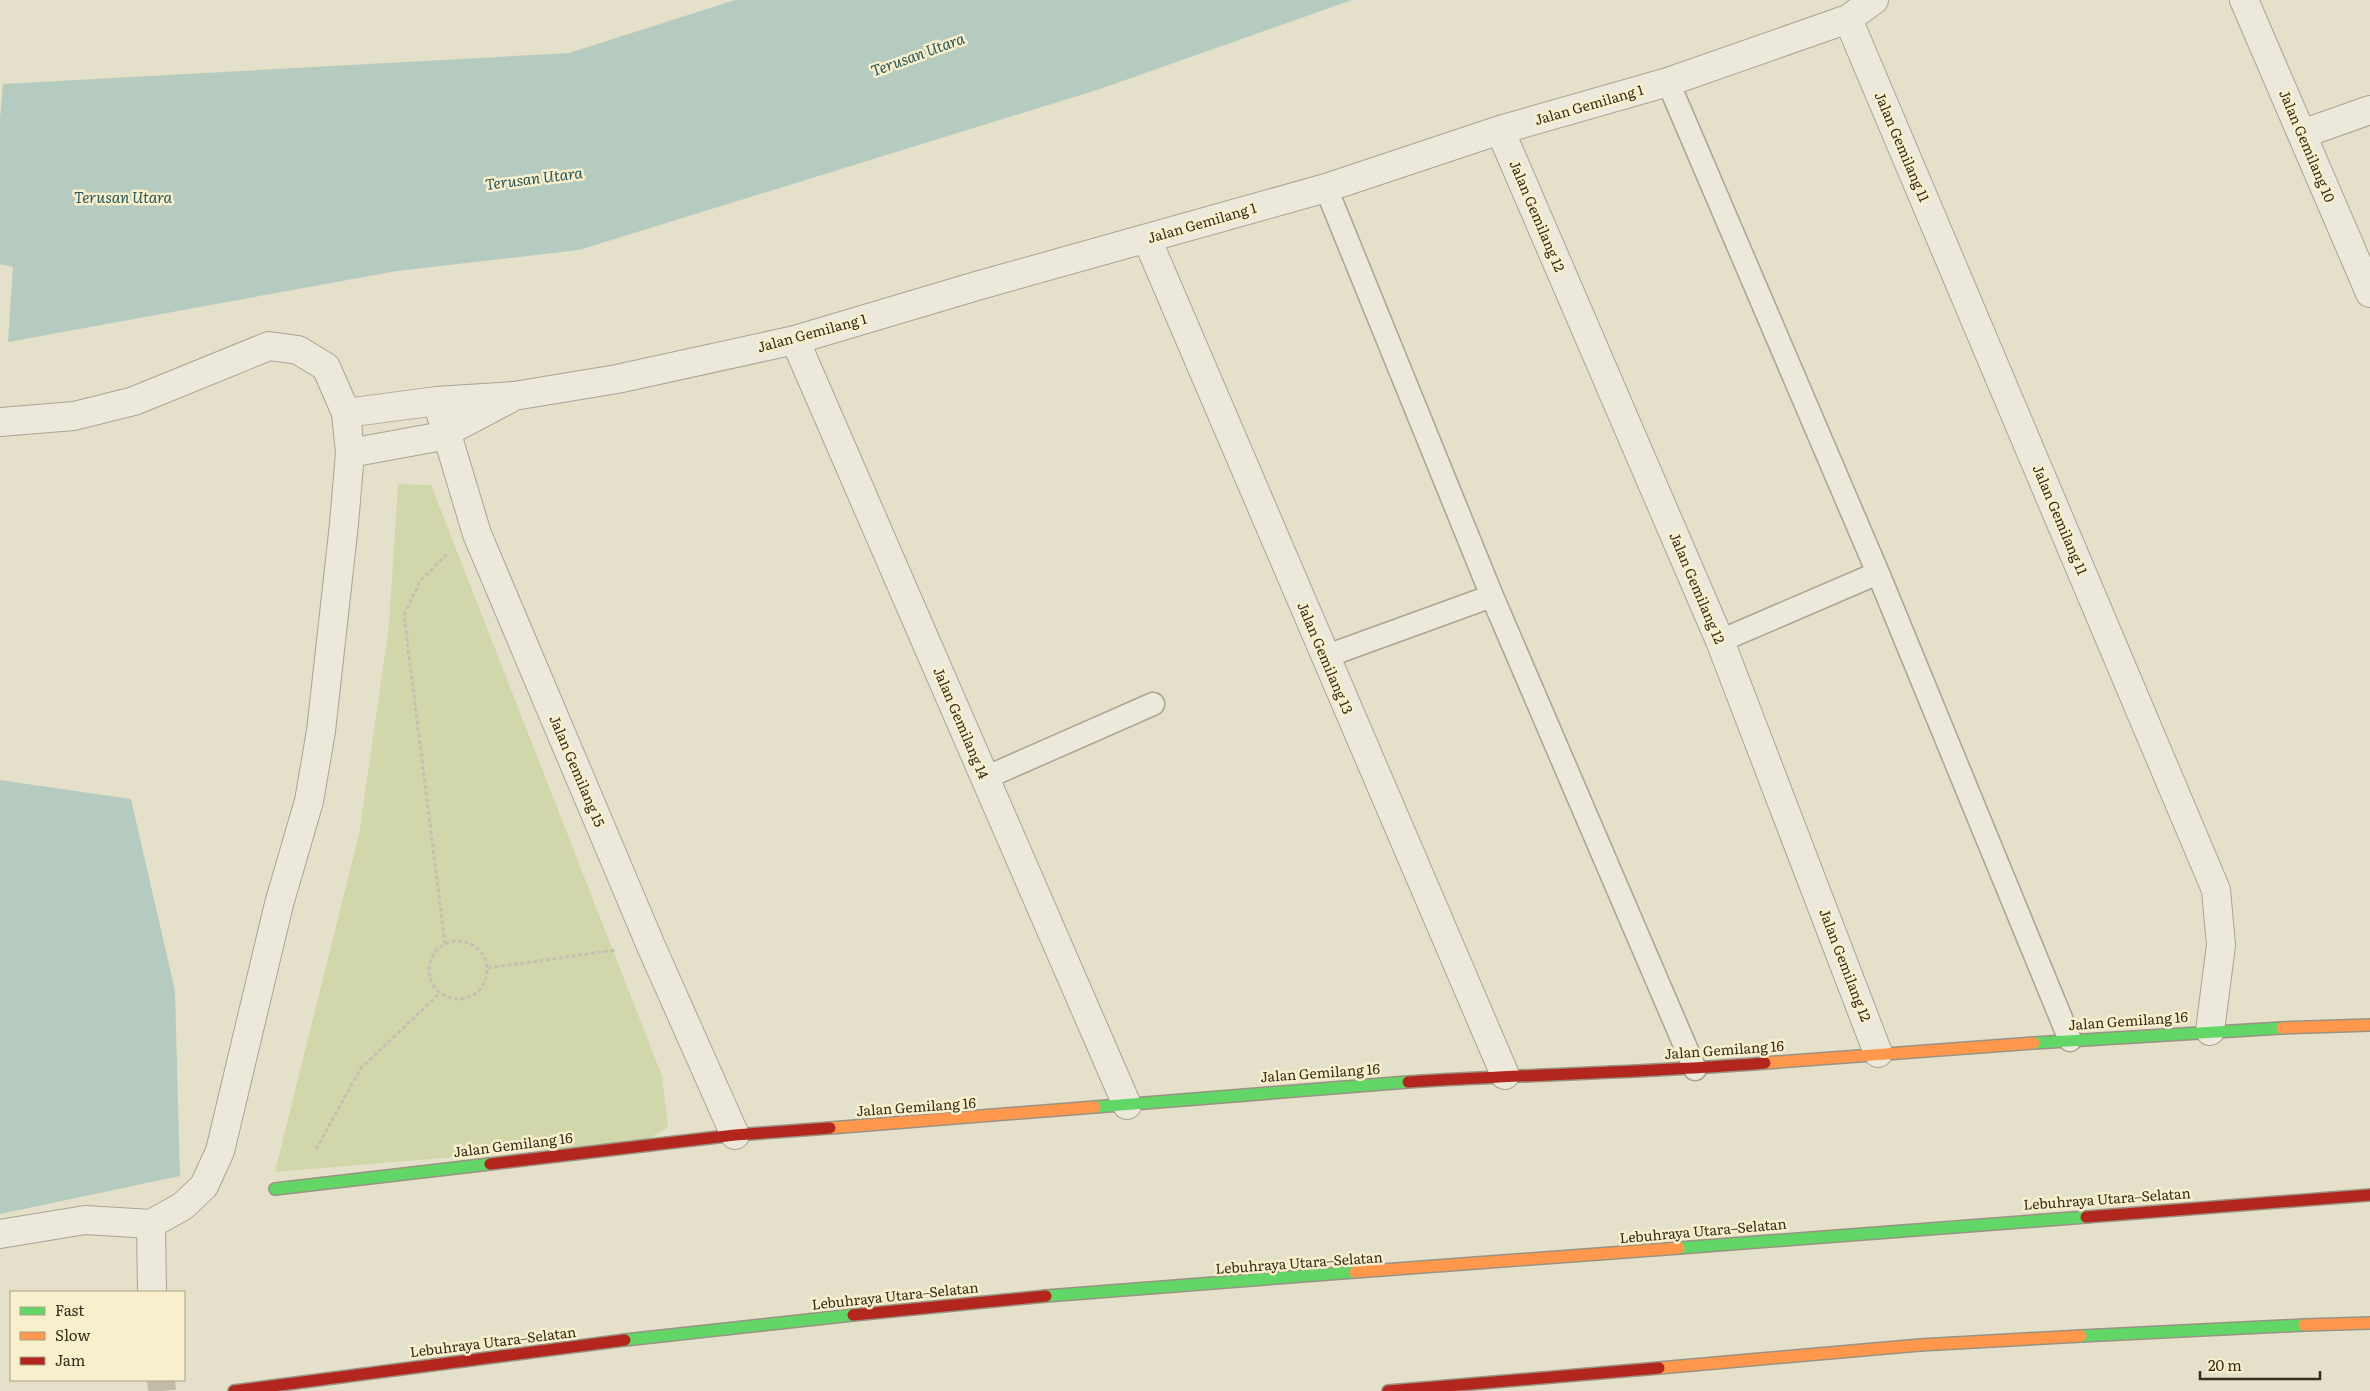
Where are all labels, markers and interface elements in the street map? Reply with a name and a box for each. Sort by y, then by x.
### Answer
water label: Terusan Utara [867,26,968,81]
street label: Jalan Gemilang 1 [1532,79,1646,129]
street label: Jalan Gemilang 10 [2275,86,2341,205]
street label: Jalan Gemilang 11 [1871,88,1935,205]
street label: Jalan Gemilang 12 [1505,157,1570,275]
water label: Terusan Utara [484,160,584,195]
water label: Terusan Utara [74,185,172,208]
street label: Jalan Gemilang 1 [1145,197,1259,247]
street label: Jalan Gemilang 1 [755,308,869,356]
street label: Jalan Gemilang 11 [2029,461,2093,578]
street label: Jalan Gemilang 12 [1665,529,1730,647]
street label: Jalan Gemilang 13 [1293,598,1359,717]
street label: Jalan Gemilang 14 [929,664,995,782]
street label: Jalan Gemilang 15 [545,712,610,830]
street label: Jalan Gemilang 12 [1815,905,1877,1024]
street label: Jalan Gemilang 16 [2067,1006,2189,1034]
street label: Jalan Gemilang 16 [1663,1035,1785,1063]
street label: Jalan Gemilang 16 [1259,1058,1381,1086]
street label: Jalan Gemilang 16 [855,1092,977,1120]
street label: Jalan Gemilang 16 [452,1127,574,1161]
street label: Lebuhraya Utara–Selatan [2023,1182,2191,1214]
street label: Lebuhraya Utara–Selatan [1619,1213,1787,1247]
street label: Lebuhraya Utara–Selatan [1215,1246,1383,1278]
street label: Lebuhraya Utara–Selatan [810,1276,979,1314]
legend [10,1291,185,1381]
text: Fast [55,1298,84,1321]
street label: Lebuhraya Utara–Selatan [408,1321,577,1361]
text: Slow [55,1323,90,1346]
text: Jam [55,1348,86,1371]
scale bar [2200,1348,2320,1380]
text: 20 m [2208,1353,2242,1376]

